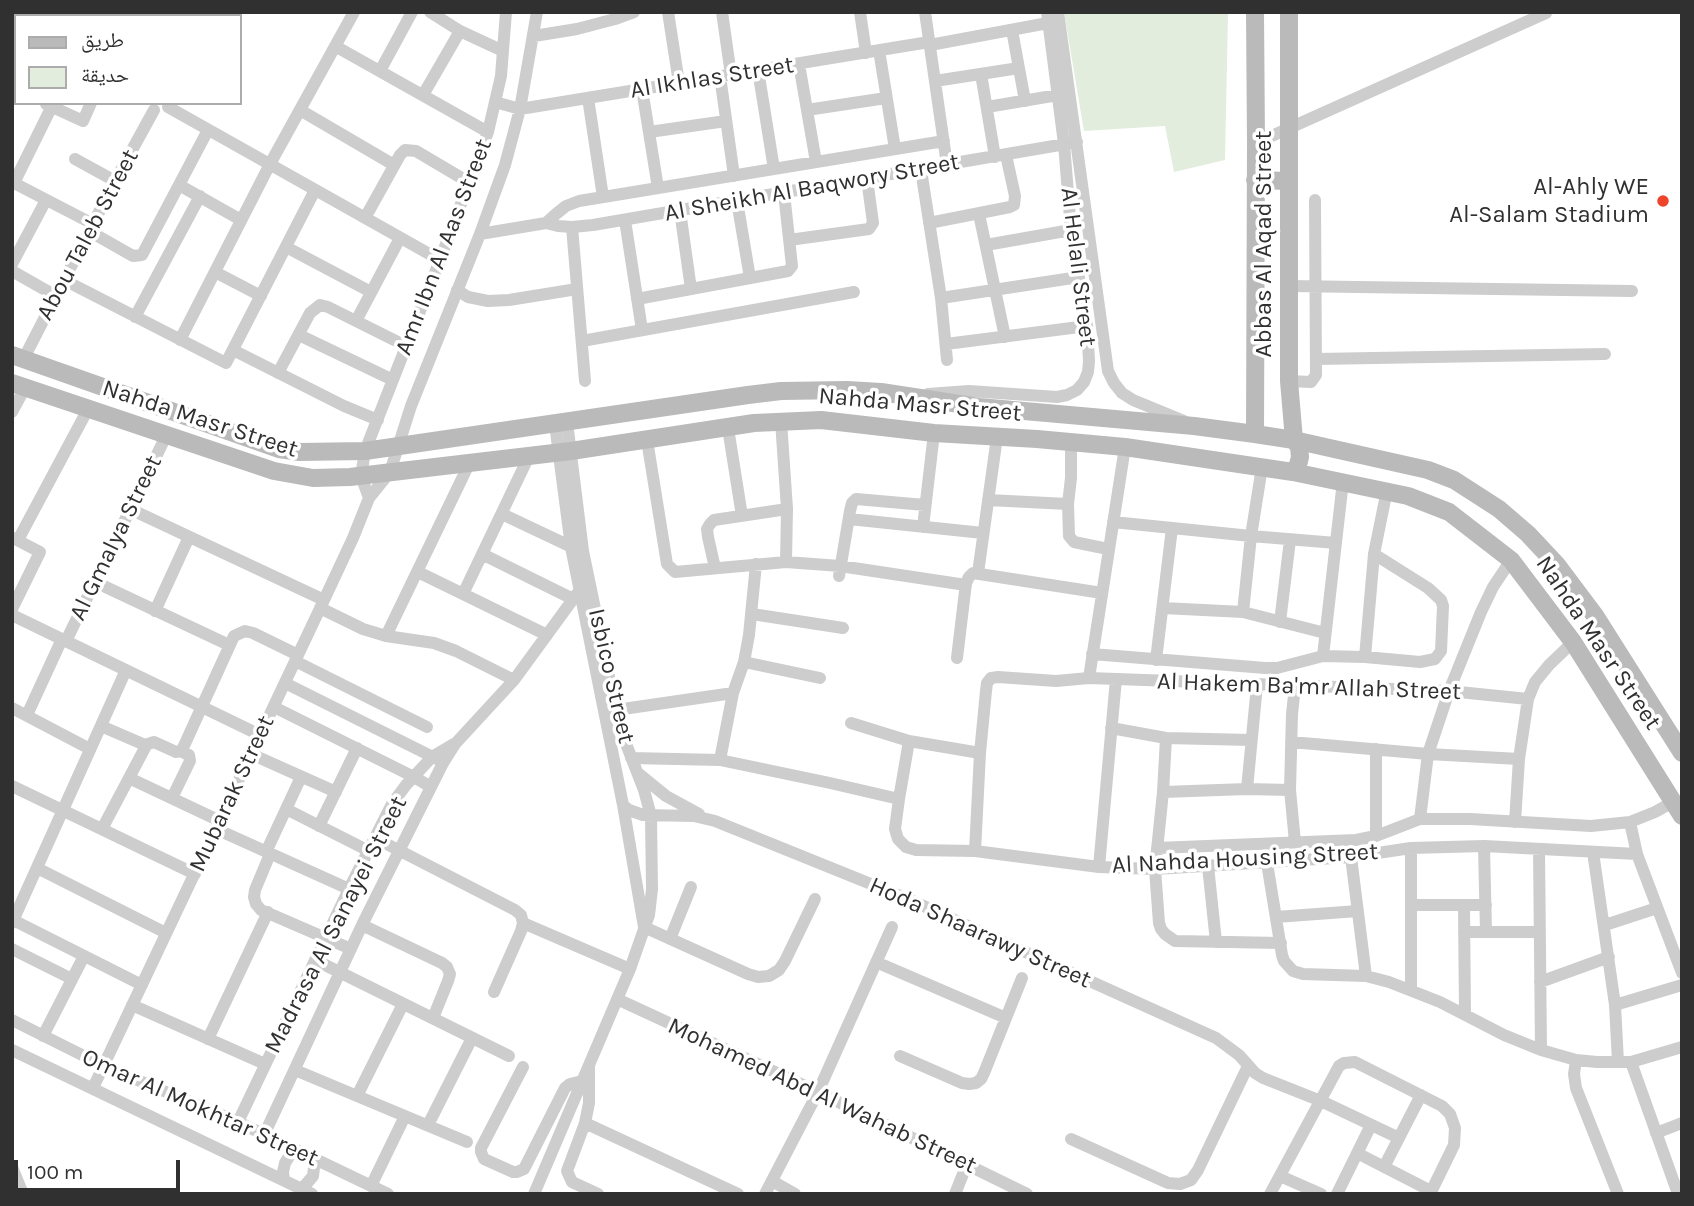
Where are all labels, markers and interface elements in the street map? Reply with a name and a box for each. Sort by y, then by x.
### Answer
legend [14,14,242,105]
text: طريق [81,28,124,52]
street label: Al Ikhlas Street [628,51,796,105]
text: حديقة [81,63,129,87]
street label: Abbas Al Aqad Street [1250,131,1278,357]
street label: Amr Ibn Al Aas Street [389,135,499,359]
street label: Abou Taleb Street [31,145,145,325]
street label: Al Sheikh Al Baqwory Street [662,148,962,228]
place label: Al-Ahly WE Al-Salam Stadium [1449,173,1649,229]
street label: Al Helali Street [1054,186,1102,348]
marker: Al-Ahly WE Al-Salam Stadium [1655,193,1671,209]
street label: Nahda Masr Street [99,374,301,464]
street label: Nahda Masr Street [817,382,1023,428]
street label: Al Gmalya Street [64,451,168,625]
street label: Nahda Masr Street [1529,551,1667,735]
street label: Isbico Street [581,606,641,746]
street label: Al Hakem Ba'mr Allah Street [1157,667,1461,707]
street label: Mubarak Street [183,711,281,877]
street label: Madrasa Al Sanayei Street [258,791,414,1059]
street label: Al Nahda Housing Street [1111,838,1379,880]
street label: Hoda Shaarawy Street [865,871,1095,995]
street label: Mohamed Abd Al Wahab Street [663,1012,981,1180]
street label: Omar Al Mokhtar Street [77,1043,323,1173]
scale bar [18,1146,184,1190]
text: 100 m [27,1160,84,1184]

